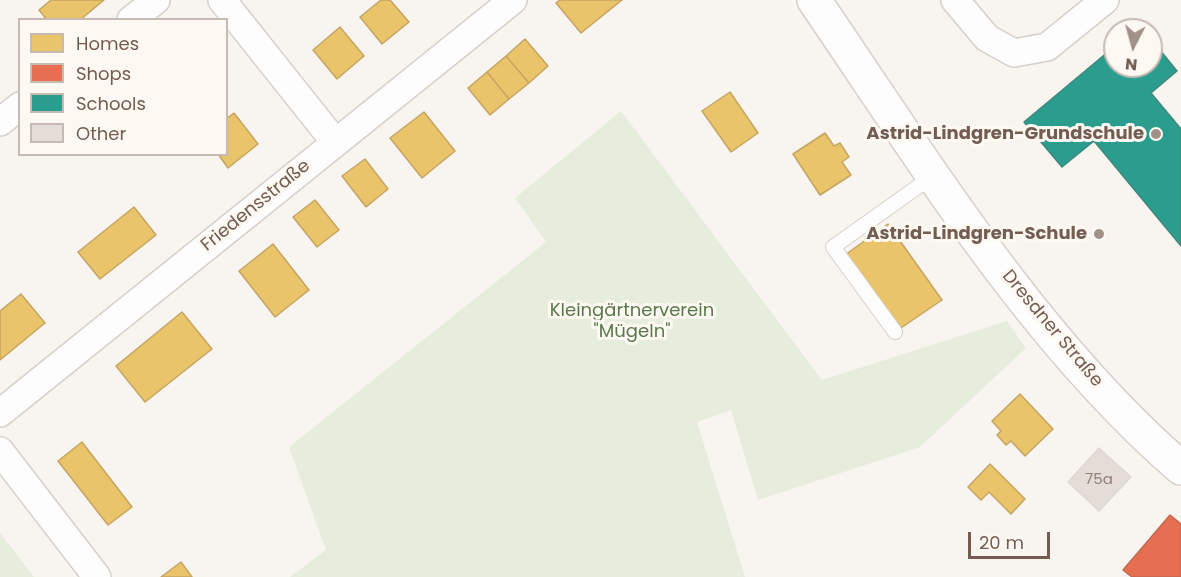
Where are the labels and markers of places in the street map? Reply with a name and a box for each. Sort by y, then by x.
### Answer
place label: Astrid-Lindgren-Grundschule [866,123,1144,145]
marker: Astrid-Lindgren-Grundschule [1149,127,1163,141]
place label: Astrid-Lindgren-Schule [866,223,1087,245]
marker: Astrid-Lindgren-Schule [1092,227,1106,241]

